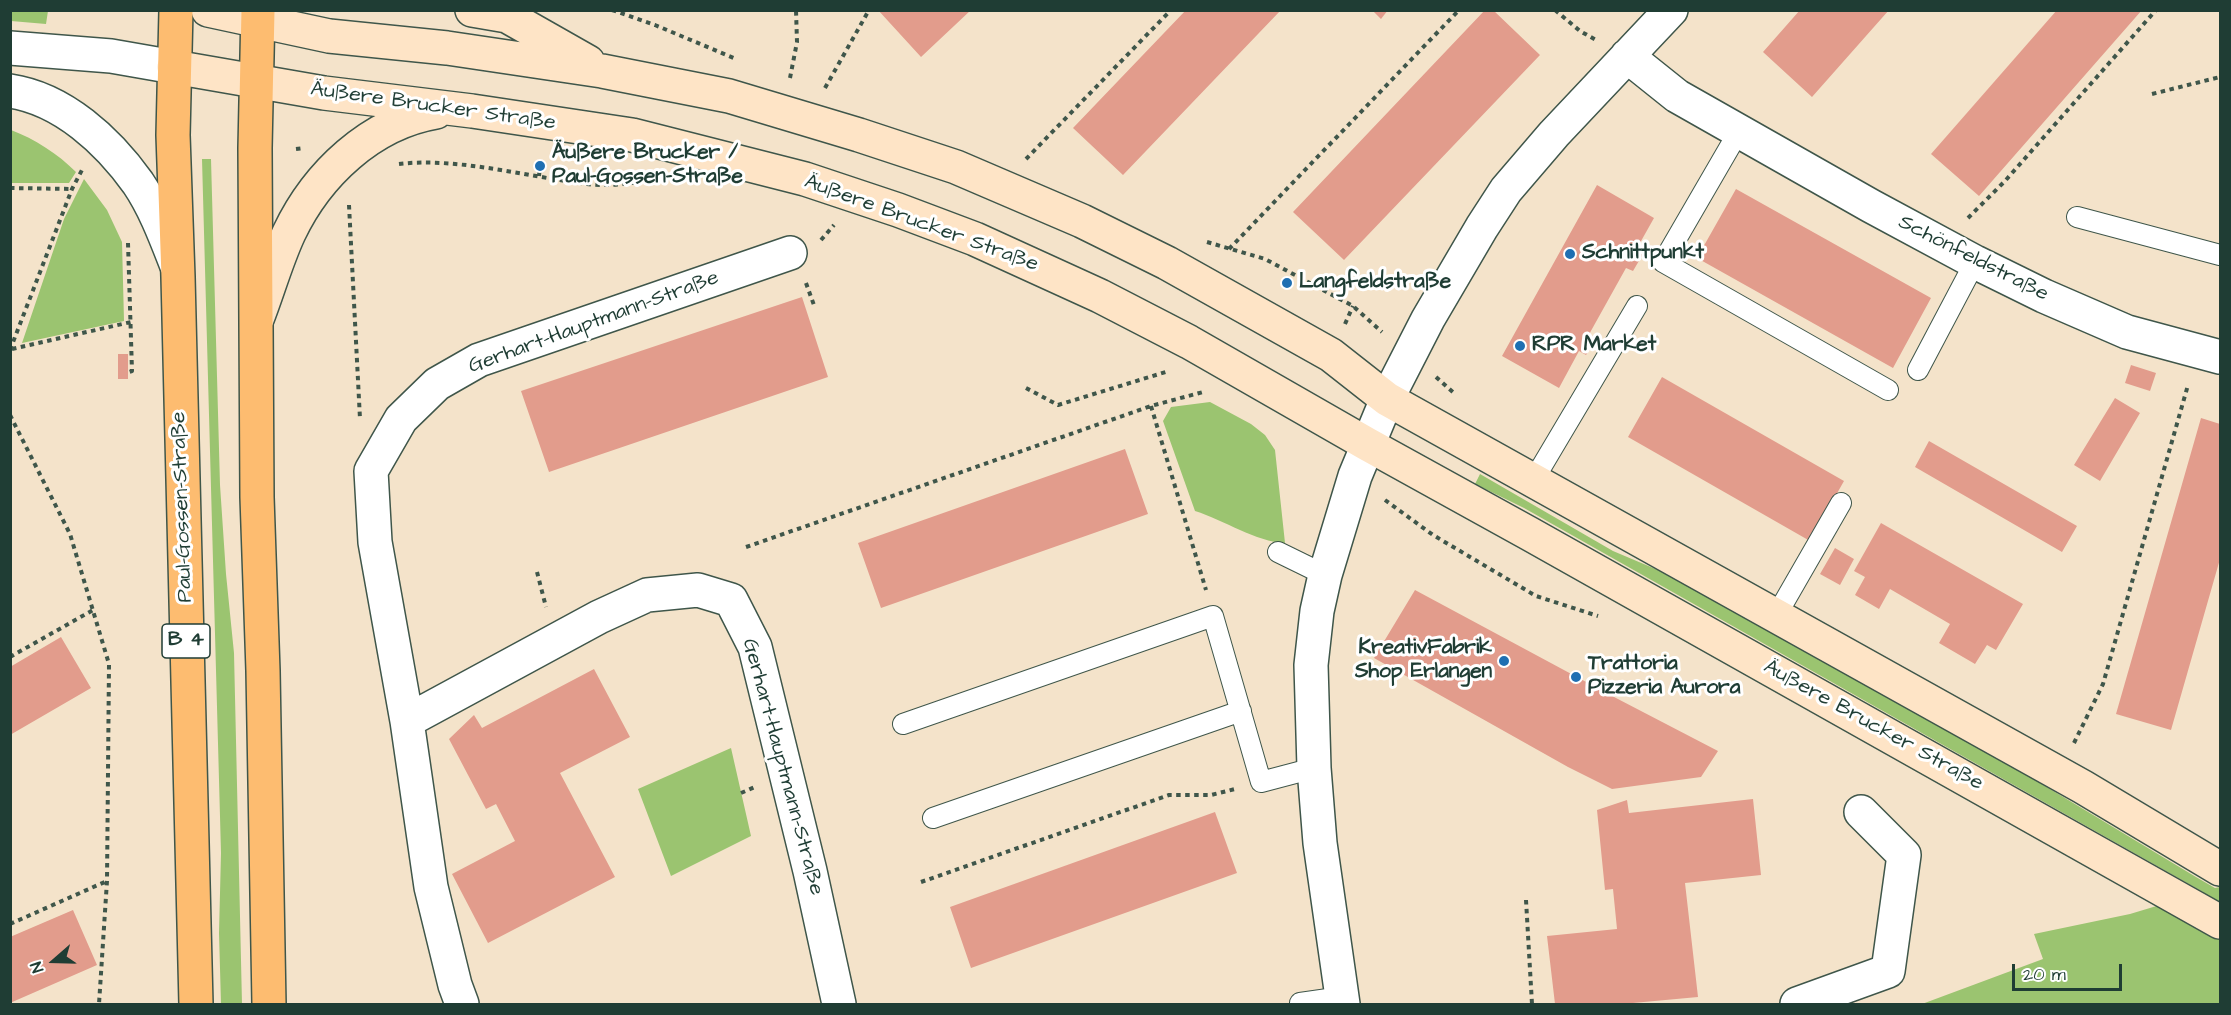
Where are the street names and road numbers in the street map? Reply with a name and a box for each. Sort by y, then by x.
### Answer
street label: Äußere Brucker Straße [309,77,557,137]
street label: Äußere Brucker Straße [801,170,1041,278]
street label: Schönfeldstraße [1894,210,2052,308]
street label: Gerhart-Hauptmann-Straße [465,266,723,380]
street label: Paul-Gossen-Straße [167,411,199,603]
road number: B 4 [162,624,210,658]
street label: Gerhart-Hauptmann-Straße [736,636,828,898]
street label: Äußere Brucker Straße [1759,655,1987,797]

